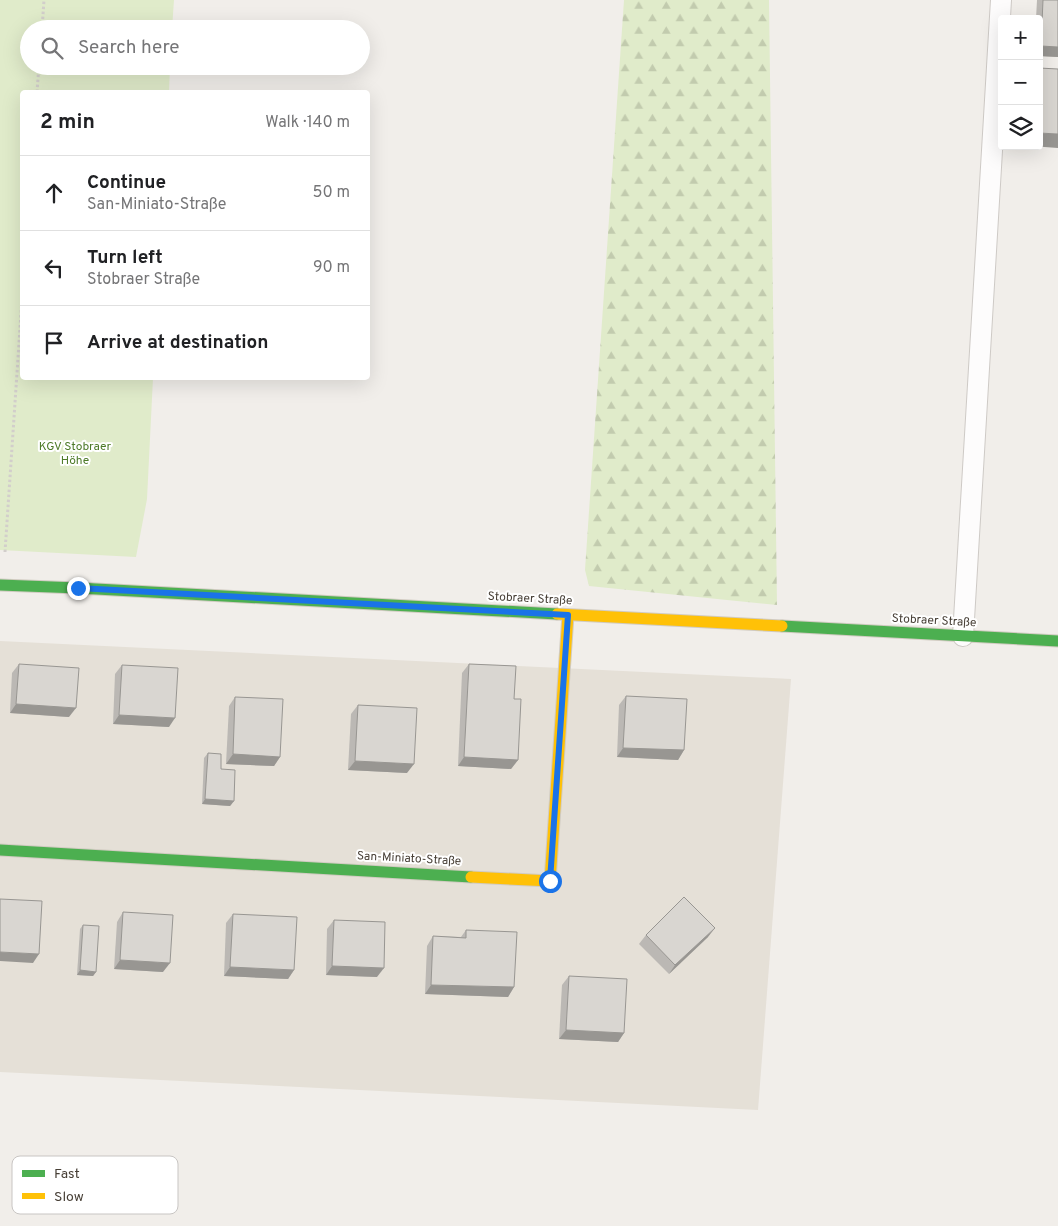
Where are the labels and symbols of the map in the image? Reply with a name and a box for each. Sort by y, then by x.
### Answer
park label: KGV Stobraer Höhe [39,439,112,469]
route end [67,577,90,600]
street label: Stobraer Straße [487,589,573,609]
street label: Stobraer Straße [891,611,977,631]
street label: San-Miniato-Straße [356,848,462,870]
route start [539,870,562,893]
legend [12,1156,178,1214]
text: Fast [54,1166,80,1183]
text: Slow [54,1189,84,1206]

